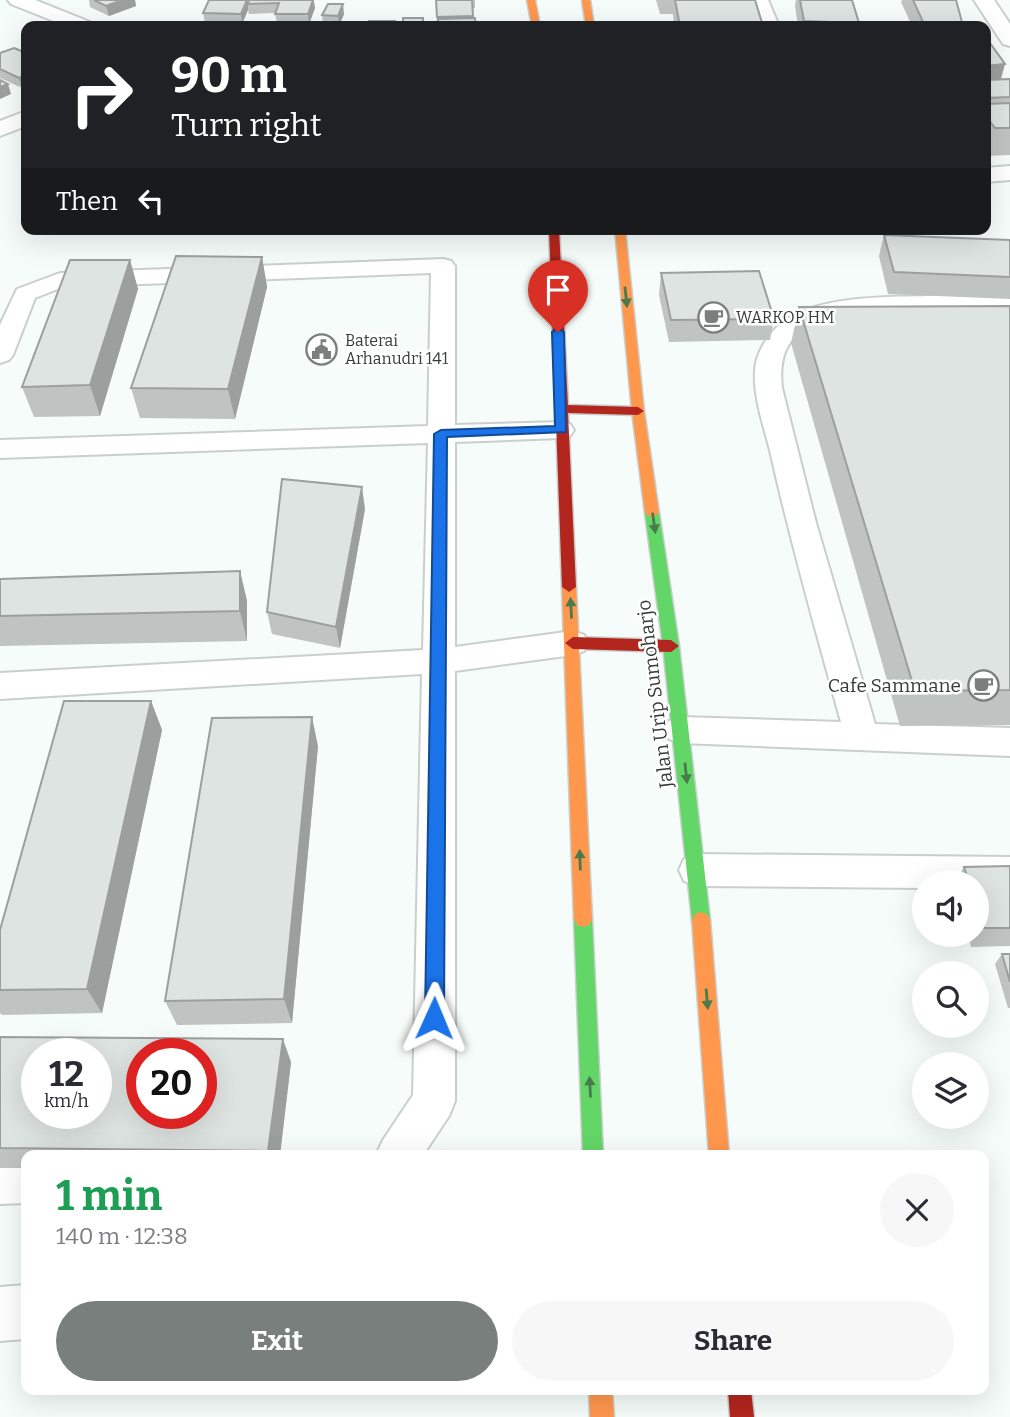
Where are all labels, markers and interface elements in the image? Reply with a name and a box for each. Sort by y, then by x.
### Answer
text: 90 m [171,46,287,105]
icon: right [56,49,147,140]
text: Turn right [171,106,322,144]
icon: left [132,182,170,220]
text: Then [56,186,118,217]
pin [528,260,588,332]
icon: arrive [539,271,577,309]
one-way arrow [621,286,632,308]
cafe icon: WARKOP HM [696,300,730,334]
place label: WARKOP HM [736,308,834,327]
place label: Baterai Arhanudri 141 [345,331,449,368]
public building icon: Baterai Arhanudri 141 [305,332,339,366]
one-way arrow [649,512,660,534]
one-way arrow [566,596,577,618]
street label: Jalan Urip Sumoharjo [632,598,678,790]
cafe icon: Cafe Sammane [967,668,1001,702]
place label: Cafe Sammane [828,674,961,697]
one-way arrow [680,762,691,784]
one-way arrow [575,848,586,870]
map controls [912,870,989,1129]
button: sound [912,870,989,947]
button: search [912,961,989,1038]
position arrow [397,981,471,1055]
one-way arrow [702,989,713,1011]
speed limit sign: 20 [126,1038,217,1129]
button: layers [912,1052,989,1129]
text: 12 [49,1053,84,1095]
one-way arrow [584,1076,595,1098]
text: km/h [44,1090,89,1112]
text: 1 min [56,1171,162,1221]
button: close [880,1173,954,1247]
text: 140 m · 12:38 [56,1222,188,1250]
button: Exit [56,1301,498,1381]
button: Share [512,1301,954,1381]

